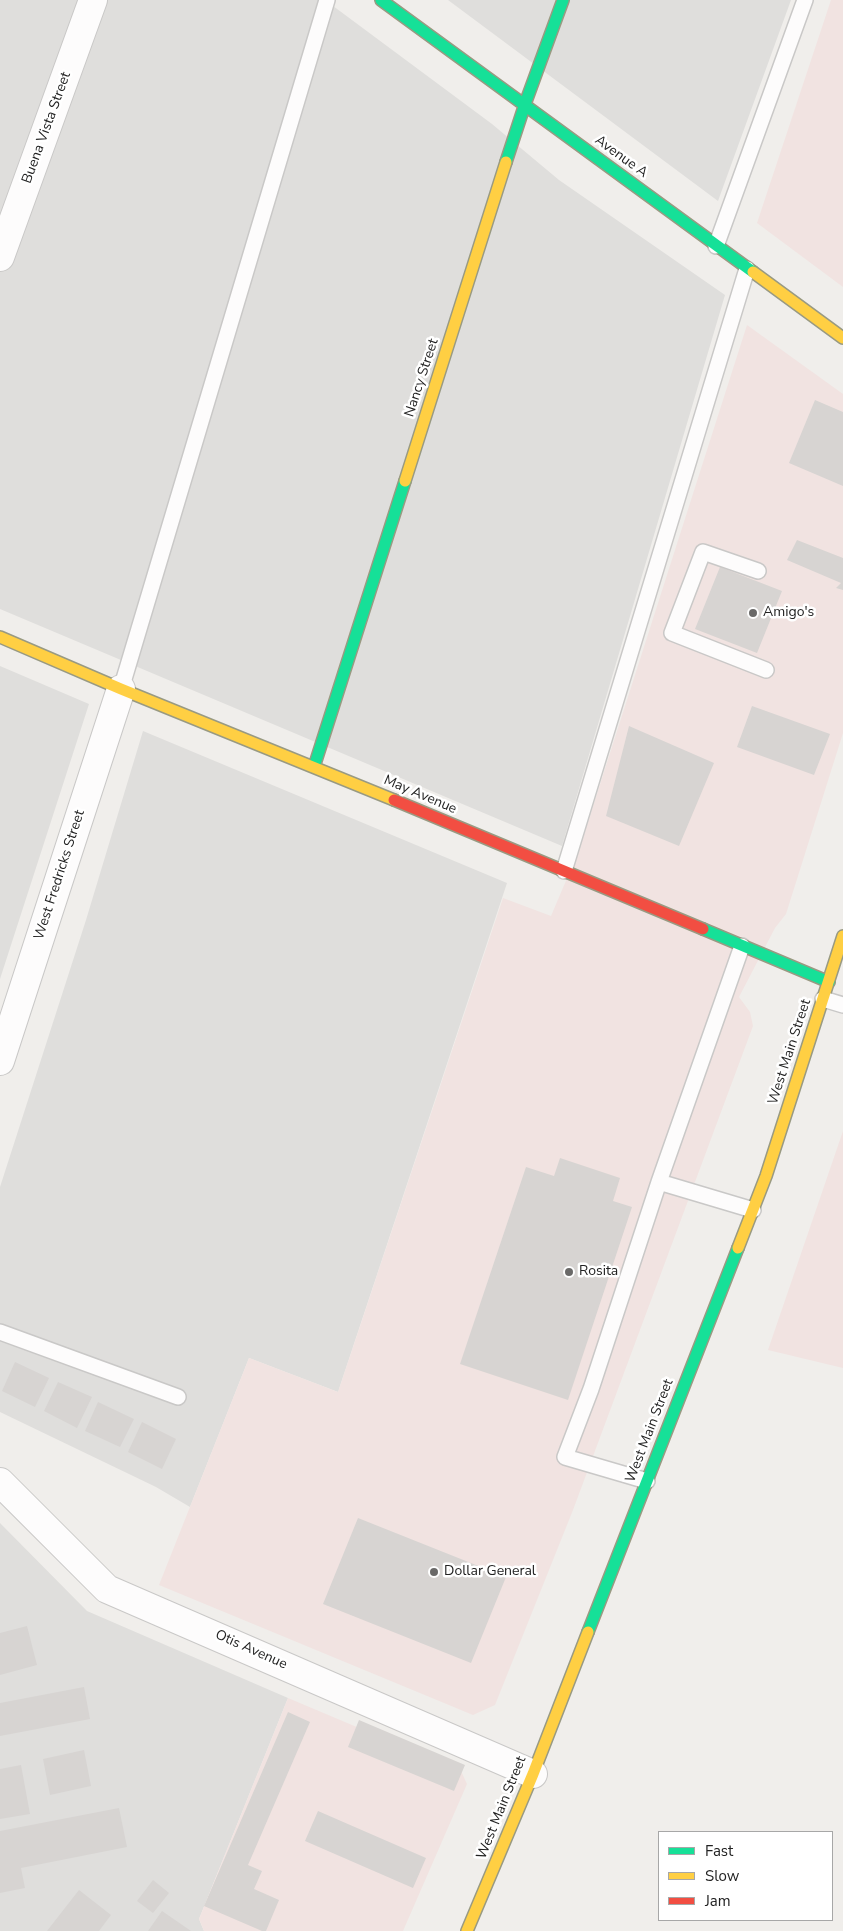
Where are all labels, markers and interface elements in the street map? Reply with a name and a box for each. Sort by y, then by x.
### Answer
street label: Buena Vista Street [19,70,75,186]
street label: Avenue A [591,132,651,182]
street label: Nancy Street [401,337,443,419]
place label: Amigo's [763,605,814,621]
marker: Amigo's [747,607,759,619]
street label: May Avenue [381,772,459,818]
street label: West Fredricks Street [31,808,89,942]
street label: West Main Street [765,997,815,1107]
place label: Rosita [579,1264,618,1280]
marker: Rosita [563,1266,575,1278]
street label: West Main Street [623,1377,677,1485]
place label: Dollar General [444,1564,536,1580]
marker: Dollar General [428,1566,440,1578]
street label: Otis Avenue [212,1627,290,1673]
street label: West Main Street [474,1754,530,1862]
legend [658,1831,833,1921]
text: Fast [705,1841,733,1861]
text: Slow [705,1866,739,1886]
text: Jam [705,1891,731,1911]

